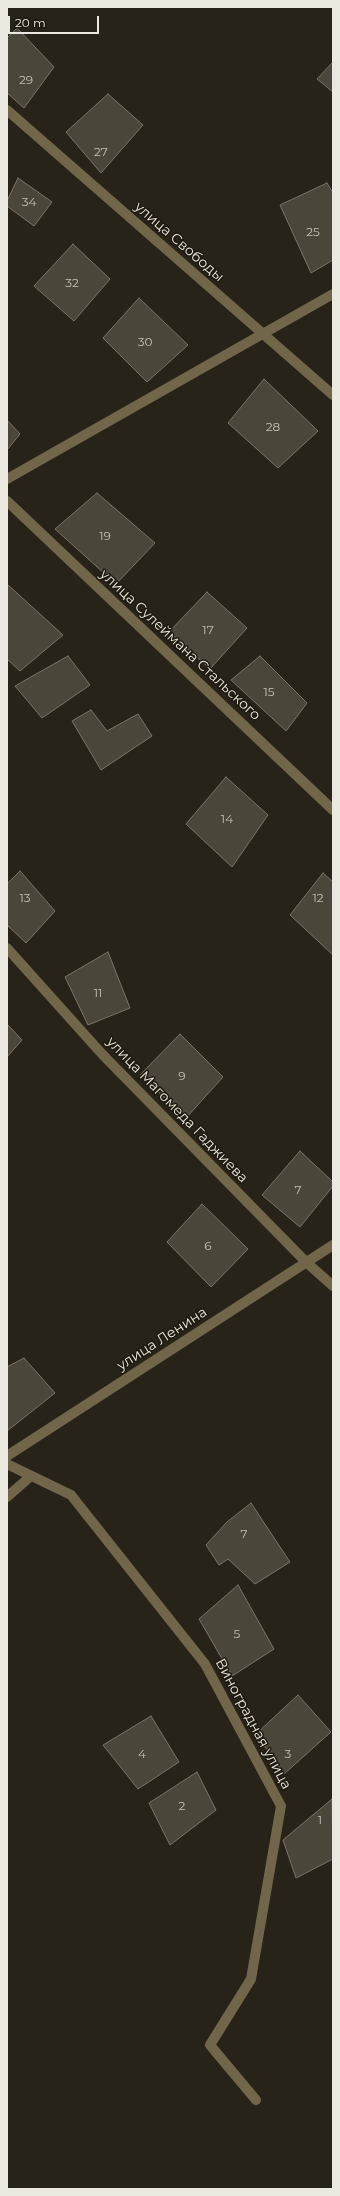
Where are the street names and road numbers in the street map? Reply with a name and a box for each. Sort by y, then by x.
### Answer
street label: улица Свободы [131,199,227,285]
street label: улица Сулеймана Стальского [96,566,264,724]
street label: улица Магомеда Гаджиева [103,1034,251,1186]
street label: улица Ленина [114,1304,210,1374]
street label: Виноградная улица [211,1656,295,1792]

